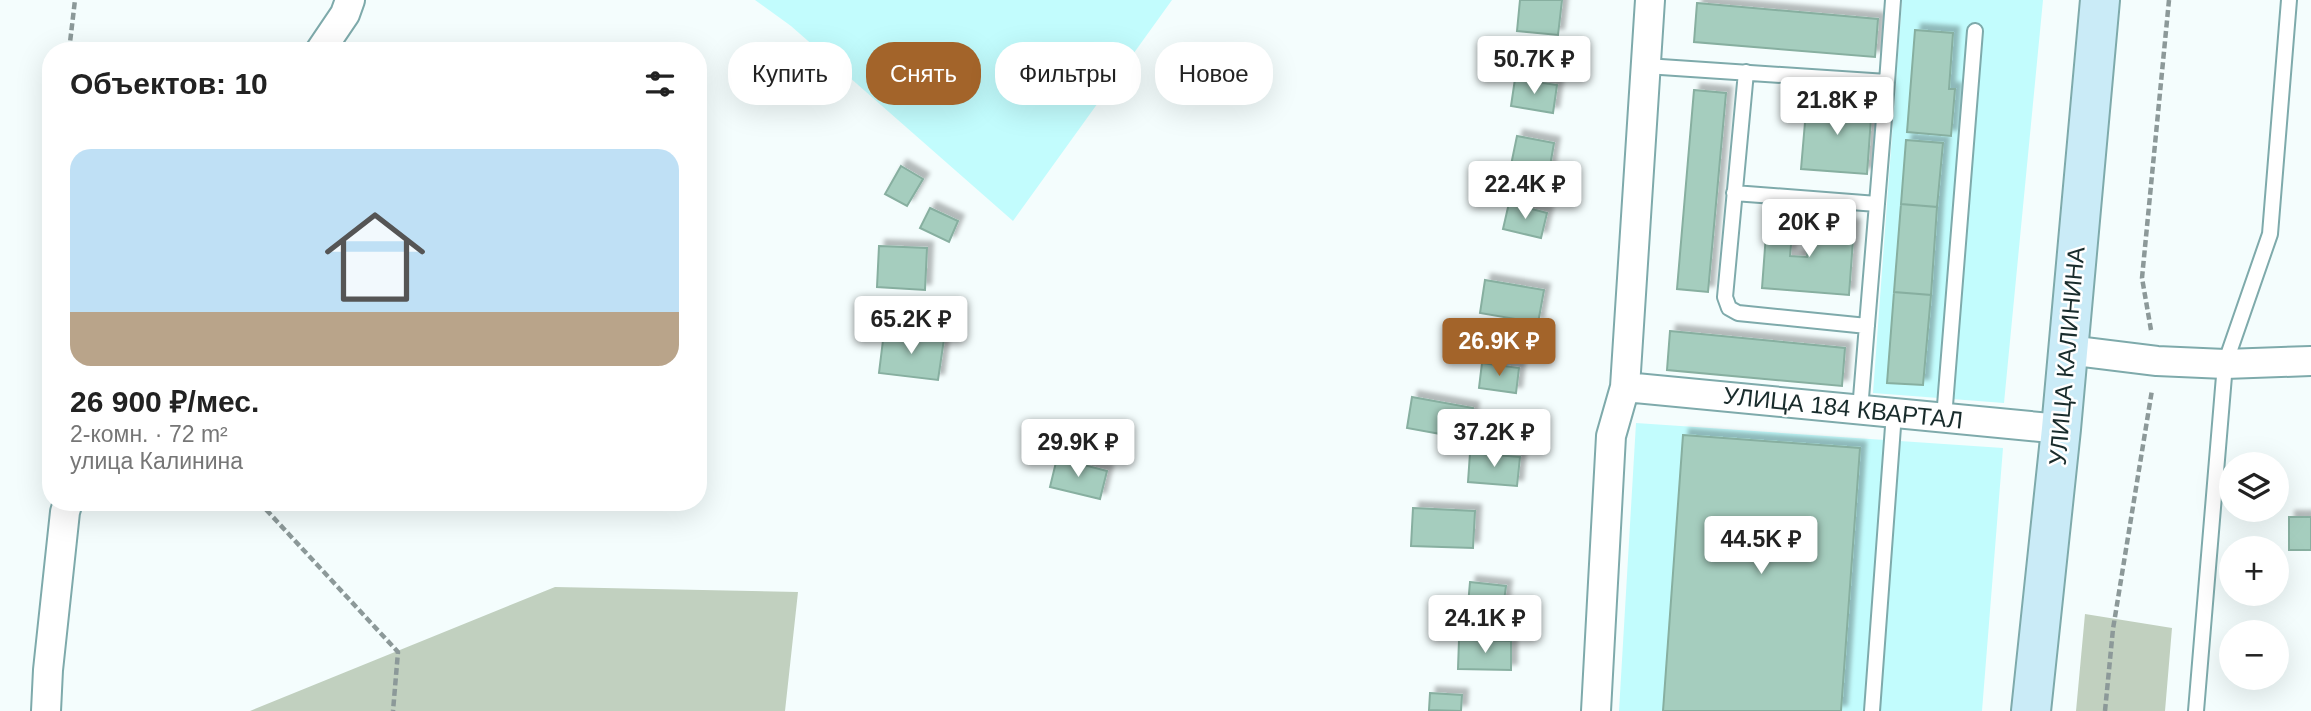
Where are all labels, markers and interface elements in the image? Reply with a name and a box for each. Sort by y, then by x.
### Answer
pin: 50.7K ₽ [1469,36,1599,96]
chip: Купить [728,42,852,105]
chip: Снять [866,42,981,105]
chip: Фильтры [995,42,1141,105]
chip: Новое [1155,42,1273,105]
text: 50.7K ₽ [1493,46,1575,72]
icon: filters [641,65,679,103]
text: Объектов: 10 [70,67,268,100]
pin: 21.8K ₽ [1772,78,1902,137]
text: 21.8K ₽ [1796,87,1878,113]
pin: 22.4K ₽ [1460,162,1590,221]
text: 22.4K ₽ [1484,171,1566,197]
icon: home [312,194,438,320]
pin: 20K ₽ [1760,200,1858,259]
text: 20K ₽ [1778,209,1840,235]
street label: УЛИЦА КАЛИНИНА [2043,246,2090,466]
pin: 65.2K ₽ [846,296,976,356]
text: 65.2K ₽ [870,306,952,332]
pin: 26.9K ₽ [1434,318,1564,378]
text: 26.9K ₽ [1458,328,1540,354]
street label: УЛИЦА 184 КВАРТАЛ [1722,381,1964,434]
text: 26 900 ₽/мес. [70,385,259,418]
pin: 37.2K ₽ [1429,410,1559,469]
text: 37.2K ₽ [1453,419,1535,445]
pin: 29.9K ₽ [1013,420,1143,479]
text: 2-комн. · 72 m² [70,421,228,447]
text: 29.9K ₽ [1037,429,1119,455]
text: улица Калинина [70,448,243,474]
map controls [2219,452,2289,690]
button: layers [2219,452,2289,522]
pin: 44.5K ₽ [1696,516,1826,576]
text: 44.5K ₽ [1720,526,1802,552]
button: + [2219,536,2289,606]
pin: 24.1K ₽ [1420,596,1550,655]
text: 24.1K ₽ [1444,605,1526,631]
button: − [2219,620,2289,690]

